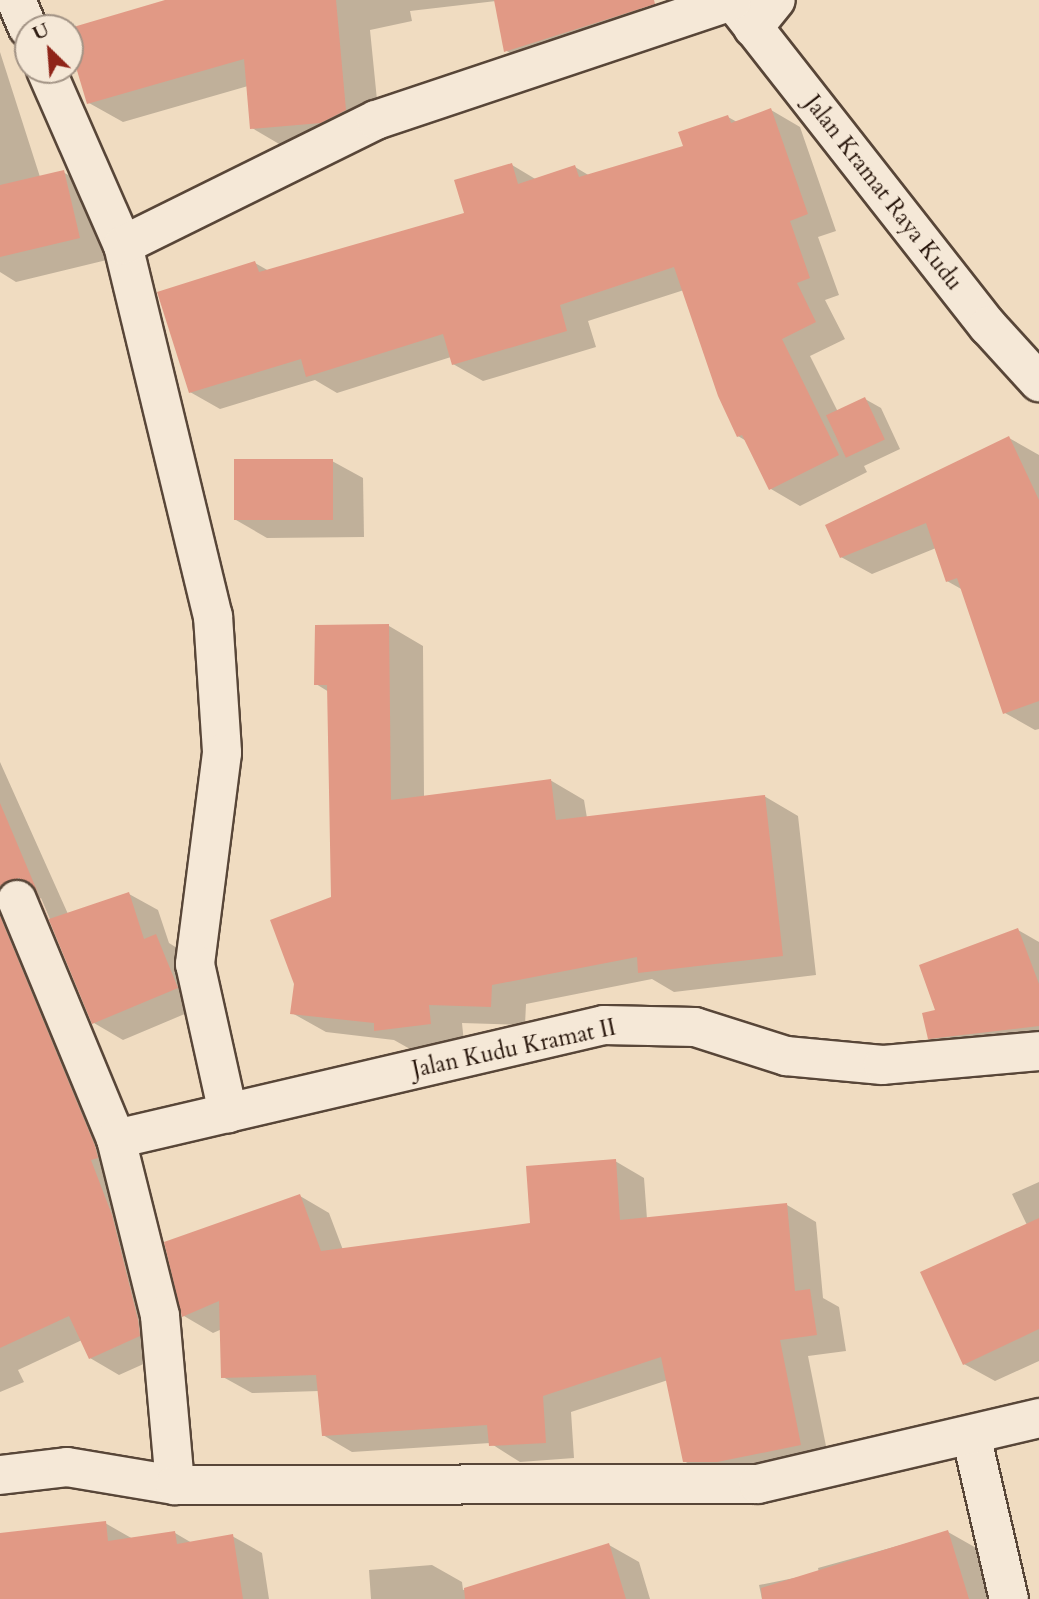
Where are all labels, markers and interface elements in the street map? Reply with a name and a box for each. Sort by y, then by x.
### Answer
north arrow [14,14,84,84]
text: U [28,17,53,47]
street label: Jalan Kramat Raya Kudu [798,90,968,296]
street label: Jalan Kudu Kramat II [410,1014,618,1084]

